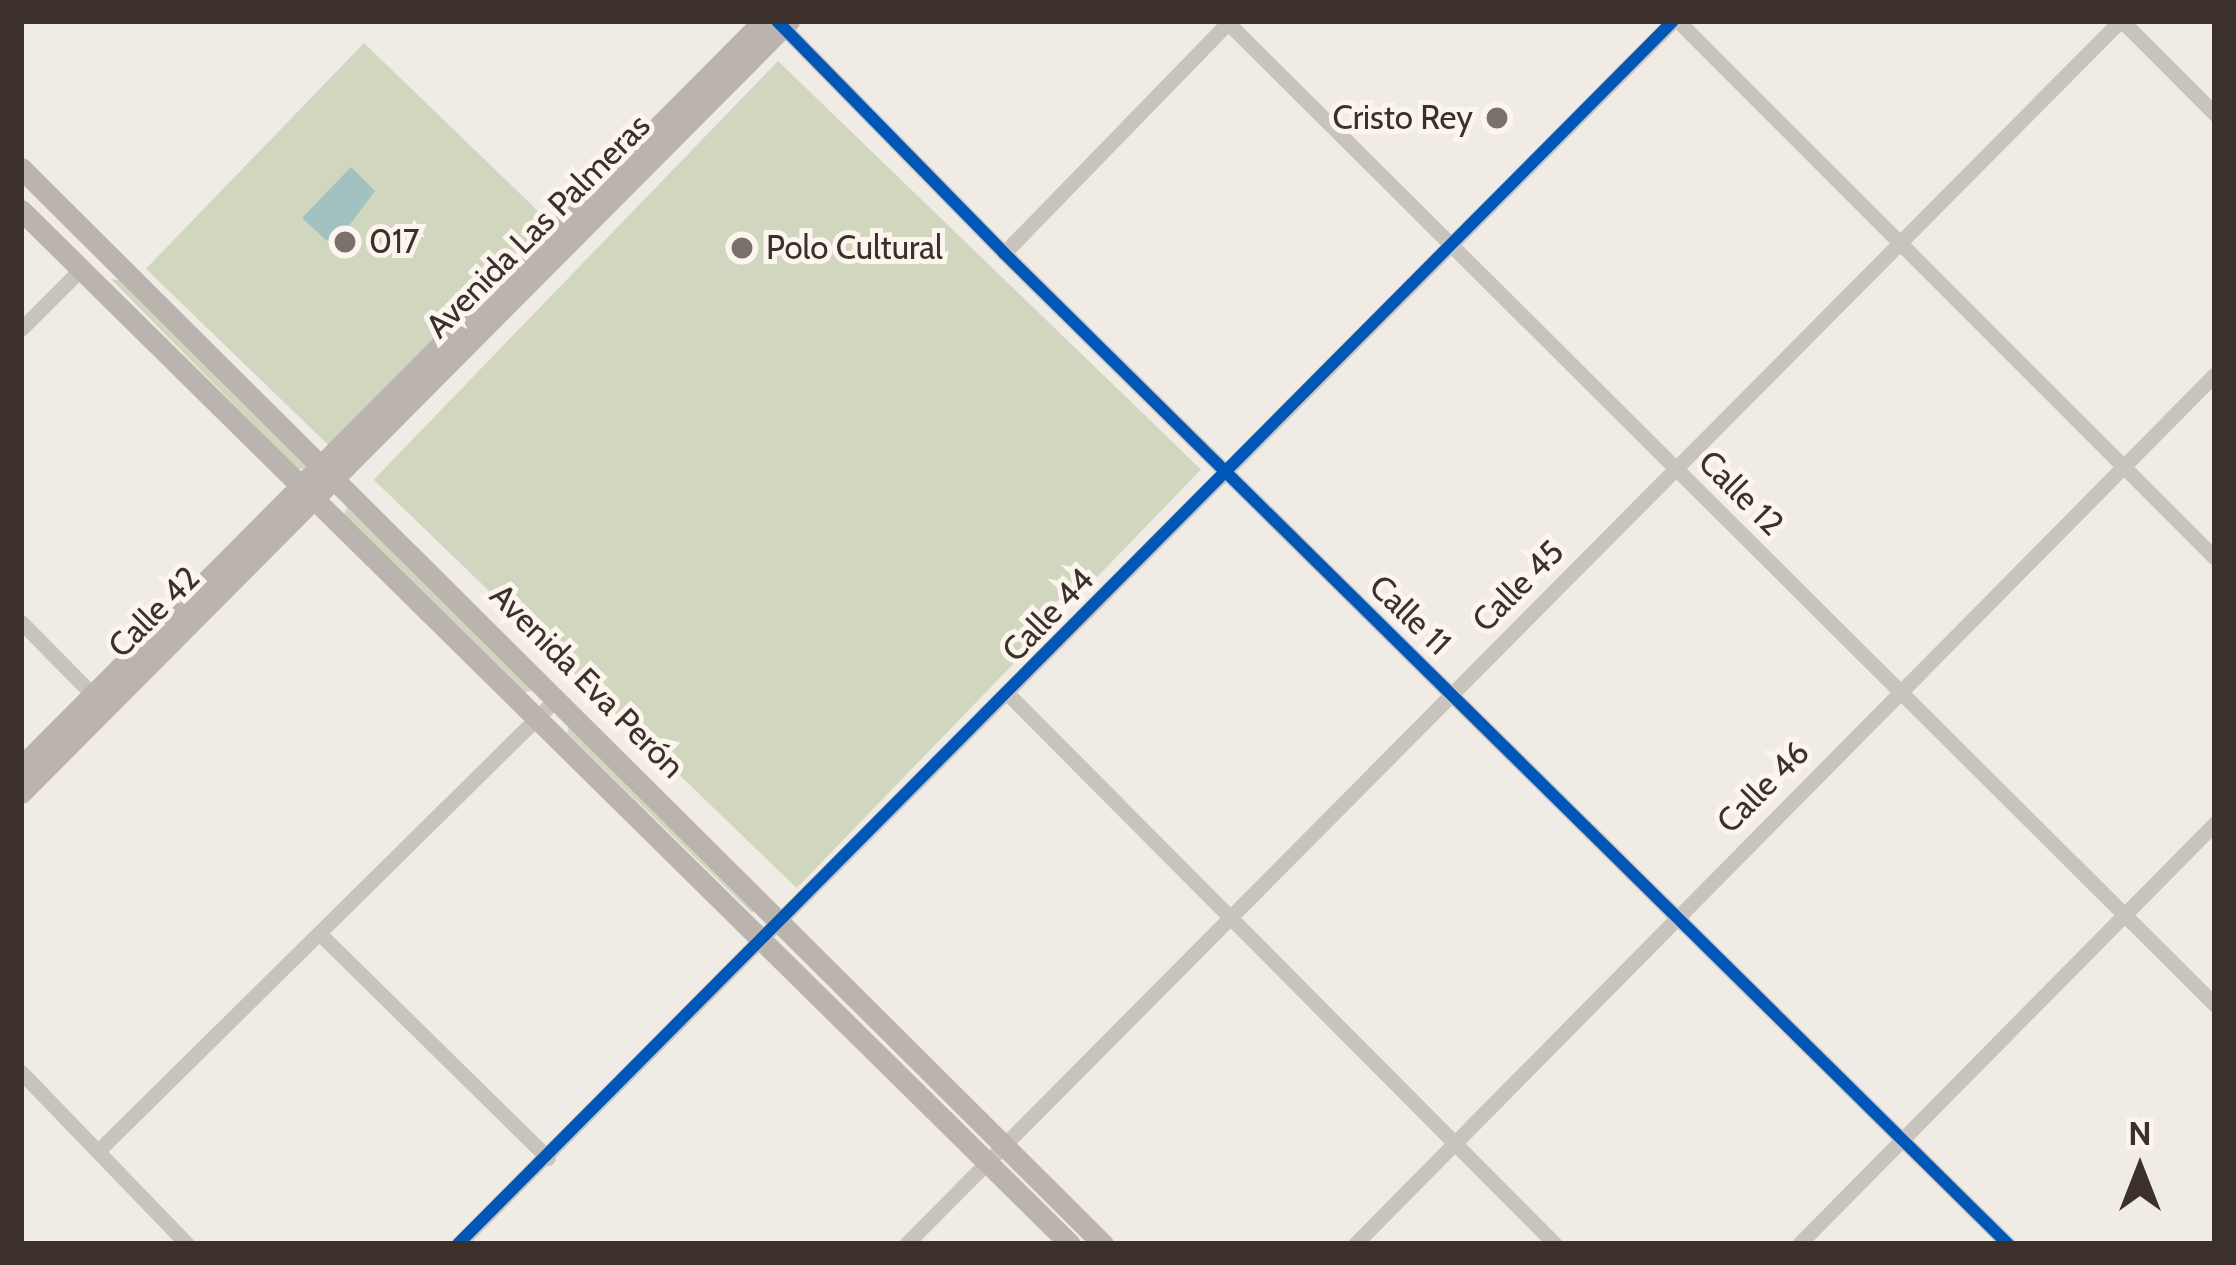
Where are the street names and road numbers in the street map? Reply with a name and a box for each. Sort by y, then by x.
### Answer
street label: Avenida Las Palmeras [418,106,658,346]
street label: Calle 12 [1690,442,1792,544]
street label: Calle 45 [1464,532,1572,640]
street label: Calle 42 [100,558,208,666]
street label: Calle 44 [994,560,1102,670]
street label: Calle 11 [1361,567,1459,663]
street label: Avenida Eva Perón [482,576,692,786]
street label: Calle 46 [1709,733,1817,841]

